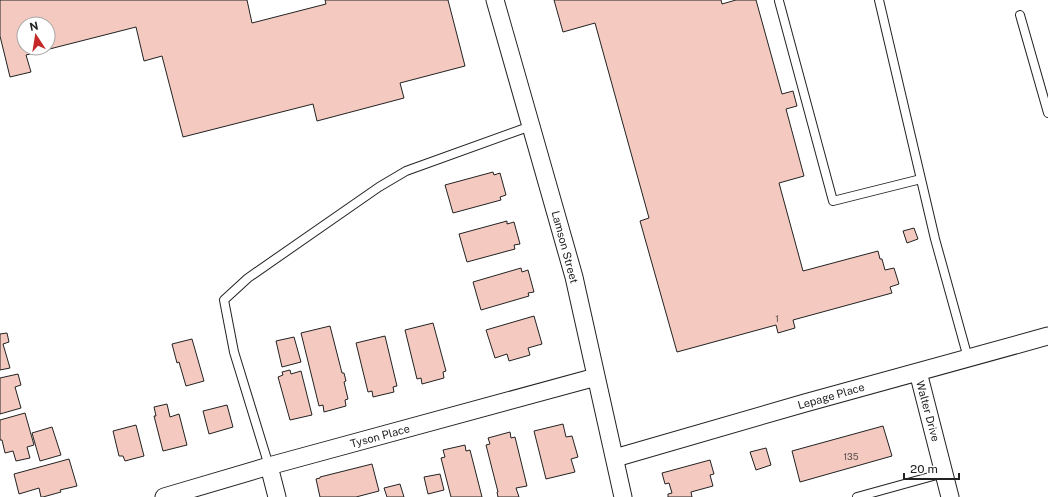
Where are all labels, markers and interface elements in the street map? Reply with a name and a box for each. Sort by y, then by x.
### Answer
north arrow [16,16,56,56]
text: N [28,19,39,33]
street label: Lamson Street [550,209,580,285]
house number: 1 [775,313,779,324]
street label: Walter Drive [914,379,942,443]
street label: Lepage Place [796,381,866,411]
street label: Tyson Place [349,422,411,450]
house number: 135 [843,451,859,462]
scale bar [904,455,959,481]
text: 20 m [910,462,938,476]

